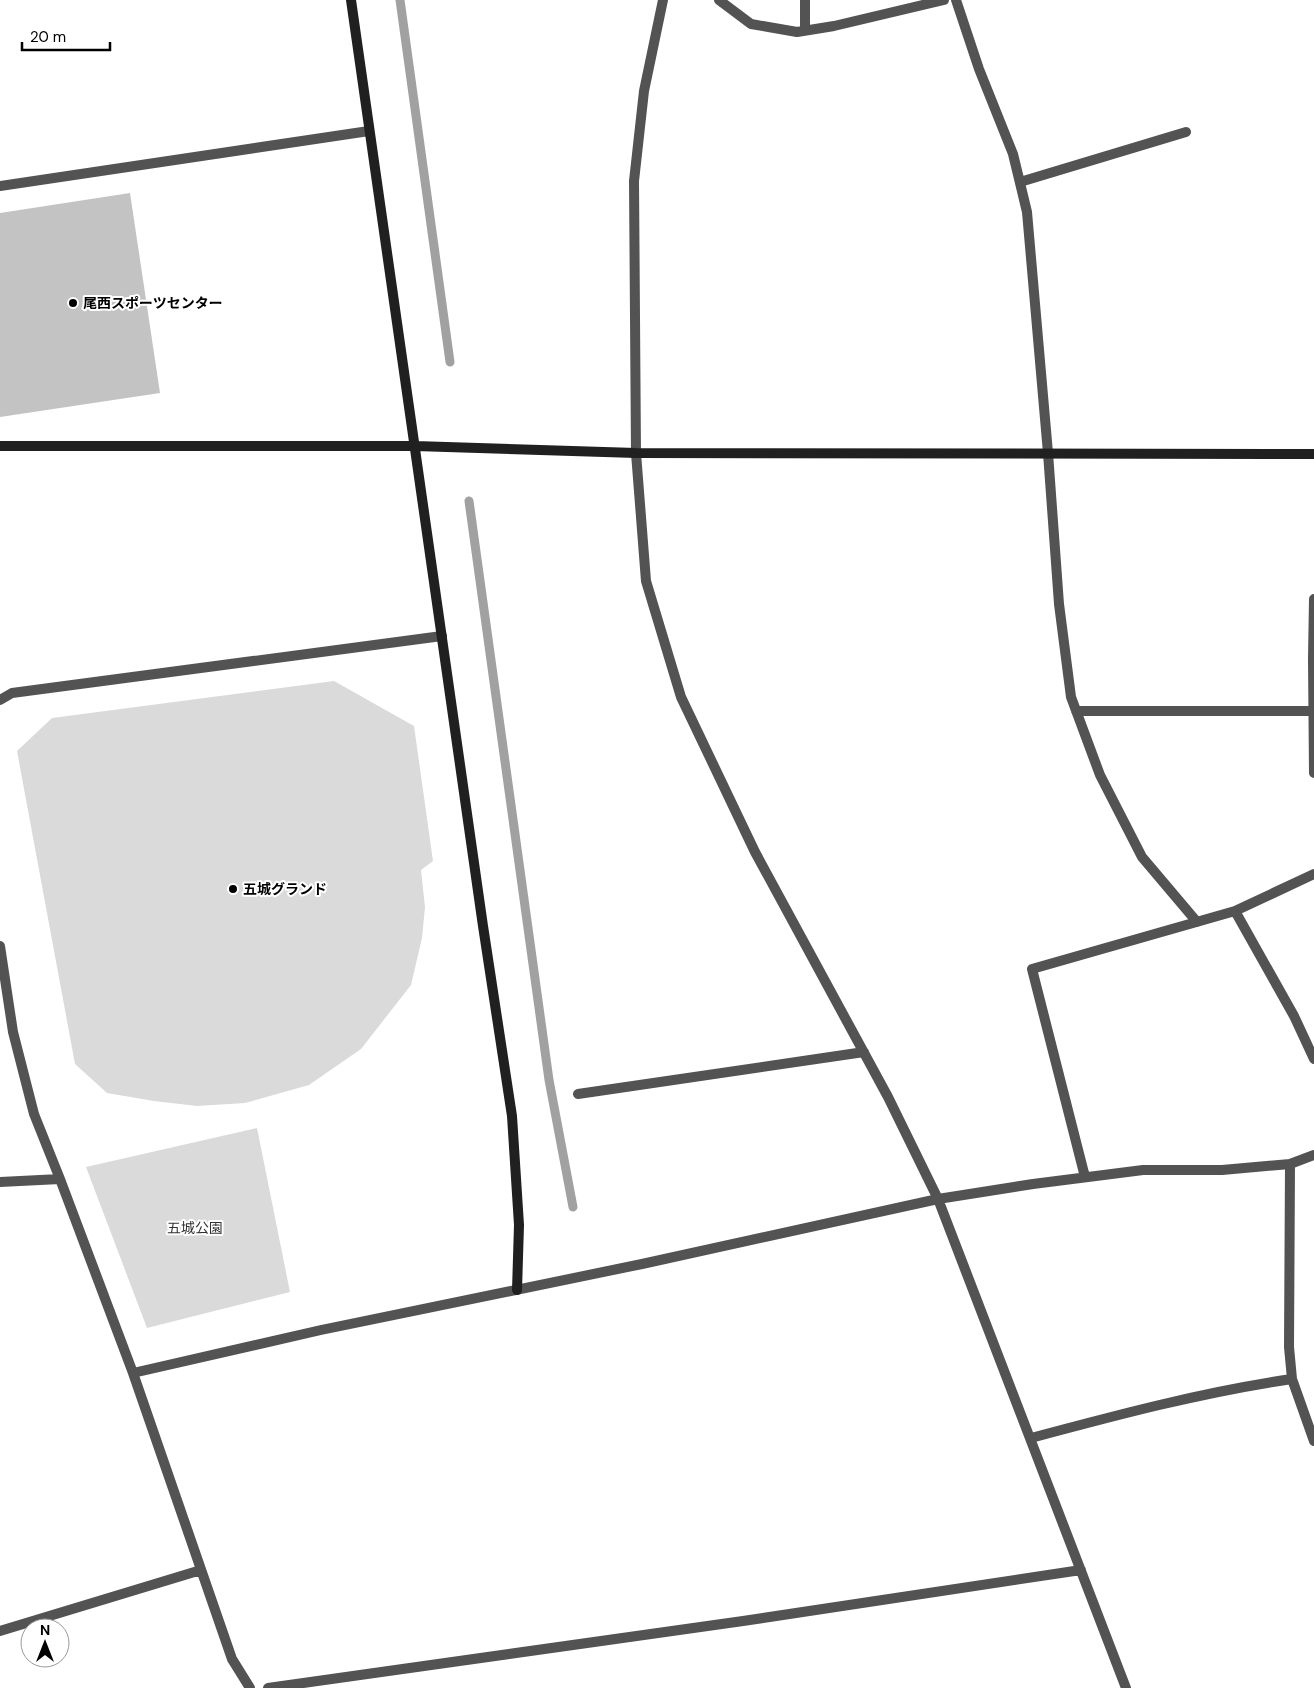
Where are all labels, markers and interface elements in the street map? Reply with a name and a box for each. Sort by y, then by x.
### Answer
scale bar [22,20,110,52]
text: 20 m [30,27,66,47]
place label: 尾西スポーツセンター [83,294,223,312]
marker: 尾西スポーツセンター [67,297,79,309]
place label: 五城グランド [243,880,327,898]
marker: 五城グランド [227,883,239,895]
park label: 五城公園 [167,1219,223,1237]
north arrow [20,1618,70,1668]
text: N [40,1621,50,1639]

